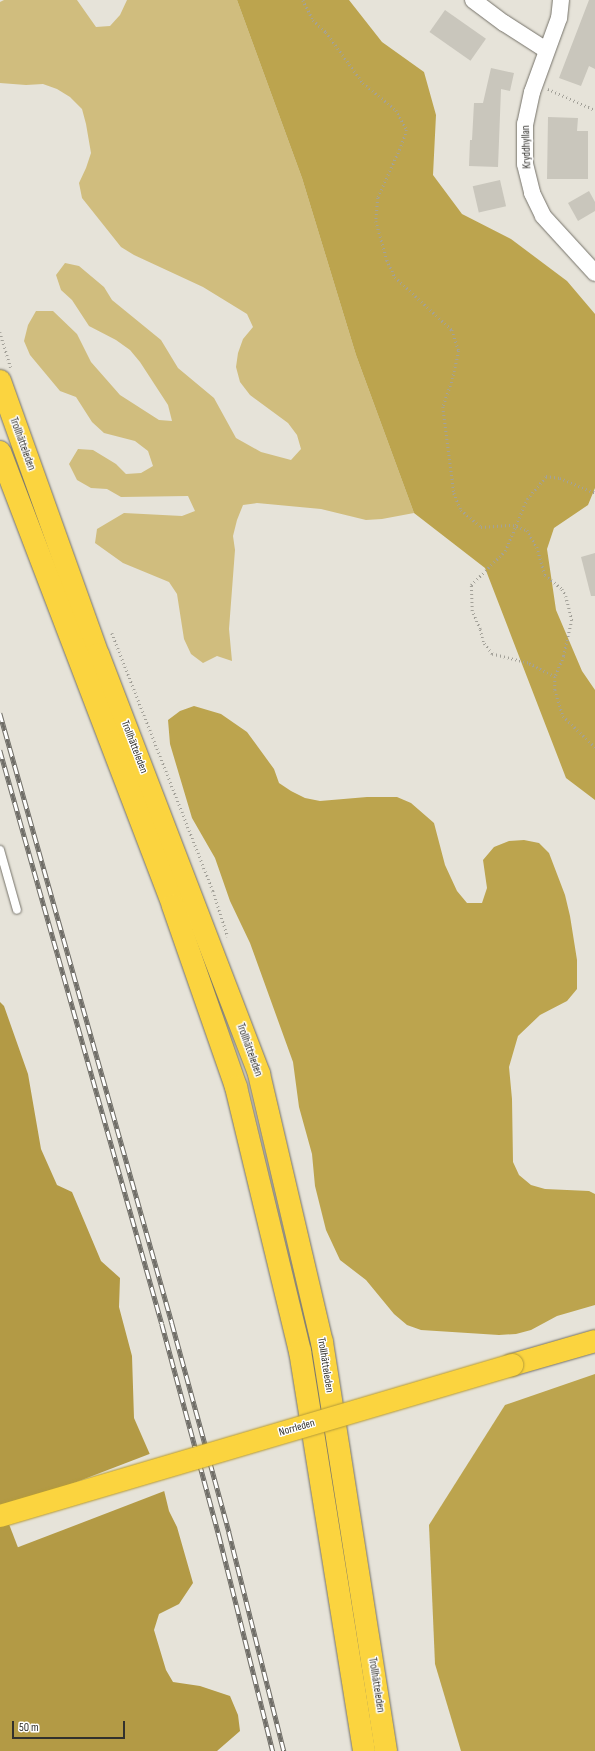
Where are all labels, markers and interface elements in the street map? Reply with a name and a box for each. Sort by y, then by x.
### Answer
street label: Kryddhyllan [520,125,534,169]
street label: Trollhätteleden [6,416,38,472]
street label: Trollhätteleden [118,719,150,775]
street label: Trollhätteleden [233,1022,265,1078]
street label: Trollhätteleden [314,1337,336,1393]
street label: Norrleden [278,1417,316,1439]
street label: Trollhätteleden [365,1657,387,1713]
scale bar [14,1713,127,1739]
text: 50 m [19,1720,39,1735]

